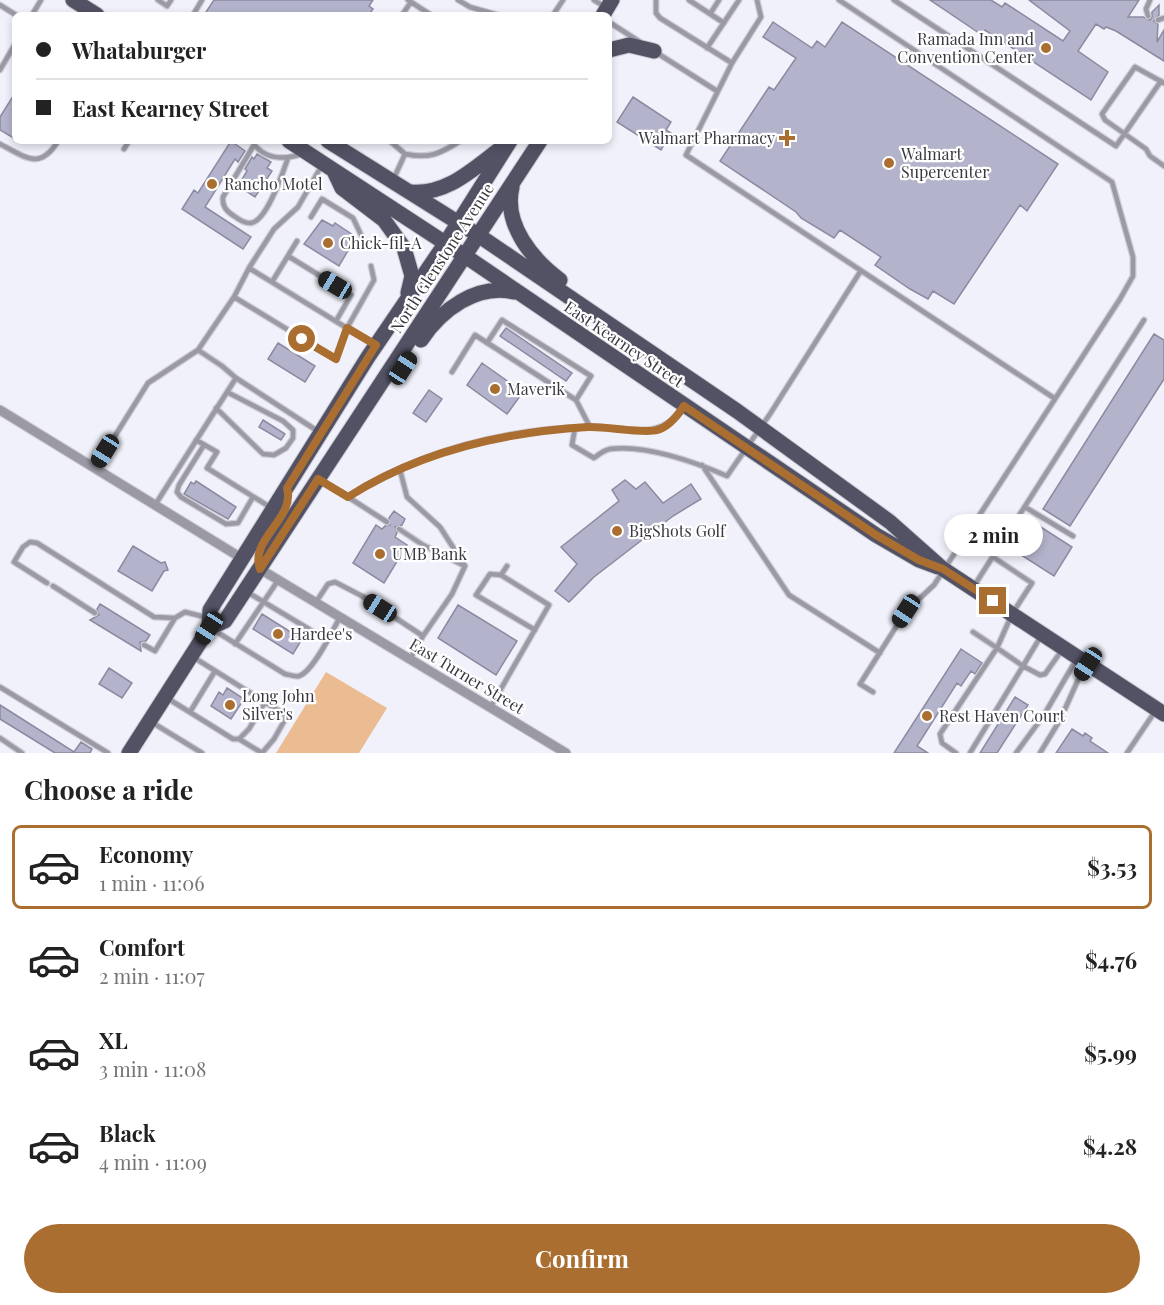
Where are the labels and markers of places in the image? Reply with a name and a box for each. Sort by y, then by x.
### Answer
place label: Ramada Inn and Convention Center [897,28,1034,67]
marker: Ramada Inn and Convention Center [1039,41,1053,55]
place label: Walmart Pharmacy [637,127,775,148]
marker: Walmart Pharmacy [780,131,794,145]
place label: Walmart Supercenter [900,143,989,182]
marker: Walmart Supercenter [882,156,896,170]
place label: Rancho Motel [224,173,323,194]
marker: Rancho Motel [205,177,219,191]
place label: Chick-fil-A [340,232,422,253]
marker: Chick-fil-A [321,236,335,250]
place label: Maverik [507,378,565,399]
marker: Maverik [488,382,502,396]
place label: BigShots Golf [629,520,727,541]
marker: BigShots Golf [610,524,624,538]
place label: UMB Bank [392,543,467,564]
marker: UMB Bank [373,547,387,561]
place label: Hardee's [290,623,352,644]
marker: Hardee's [271,627,285,641]
place label: Long John Silver's [242,685,315,724]
marker: Long John Silver's [223,698,237,712]
place label: Rest Haven Court [939,705,1065,726]
marker: Rest Haven Court [920,709,934,723]

